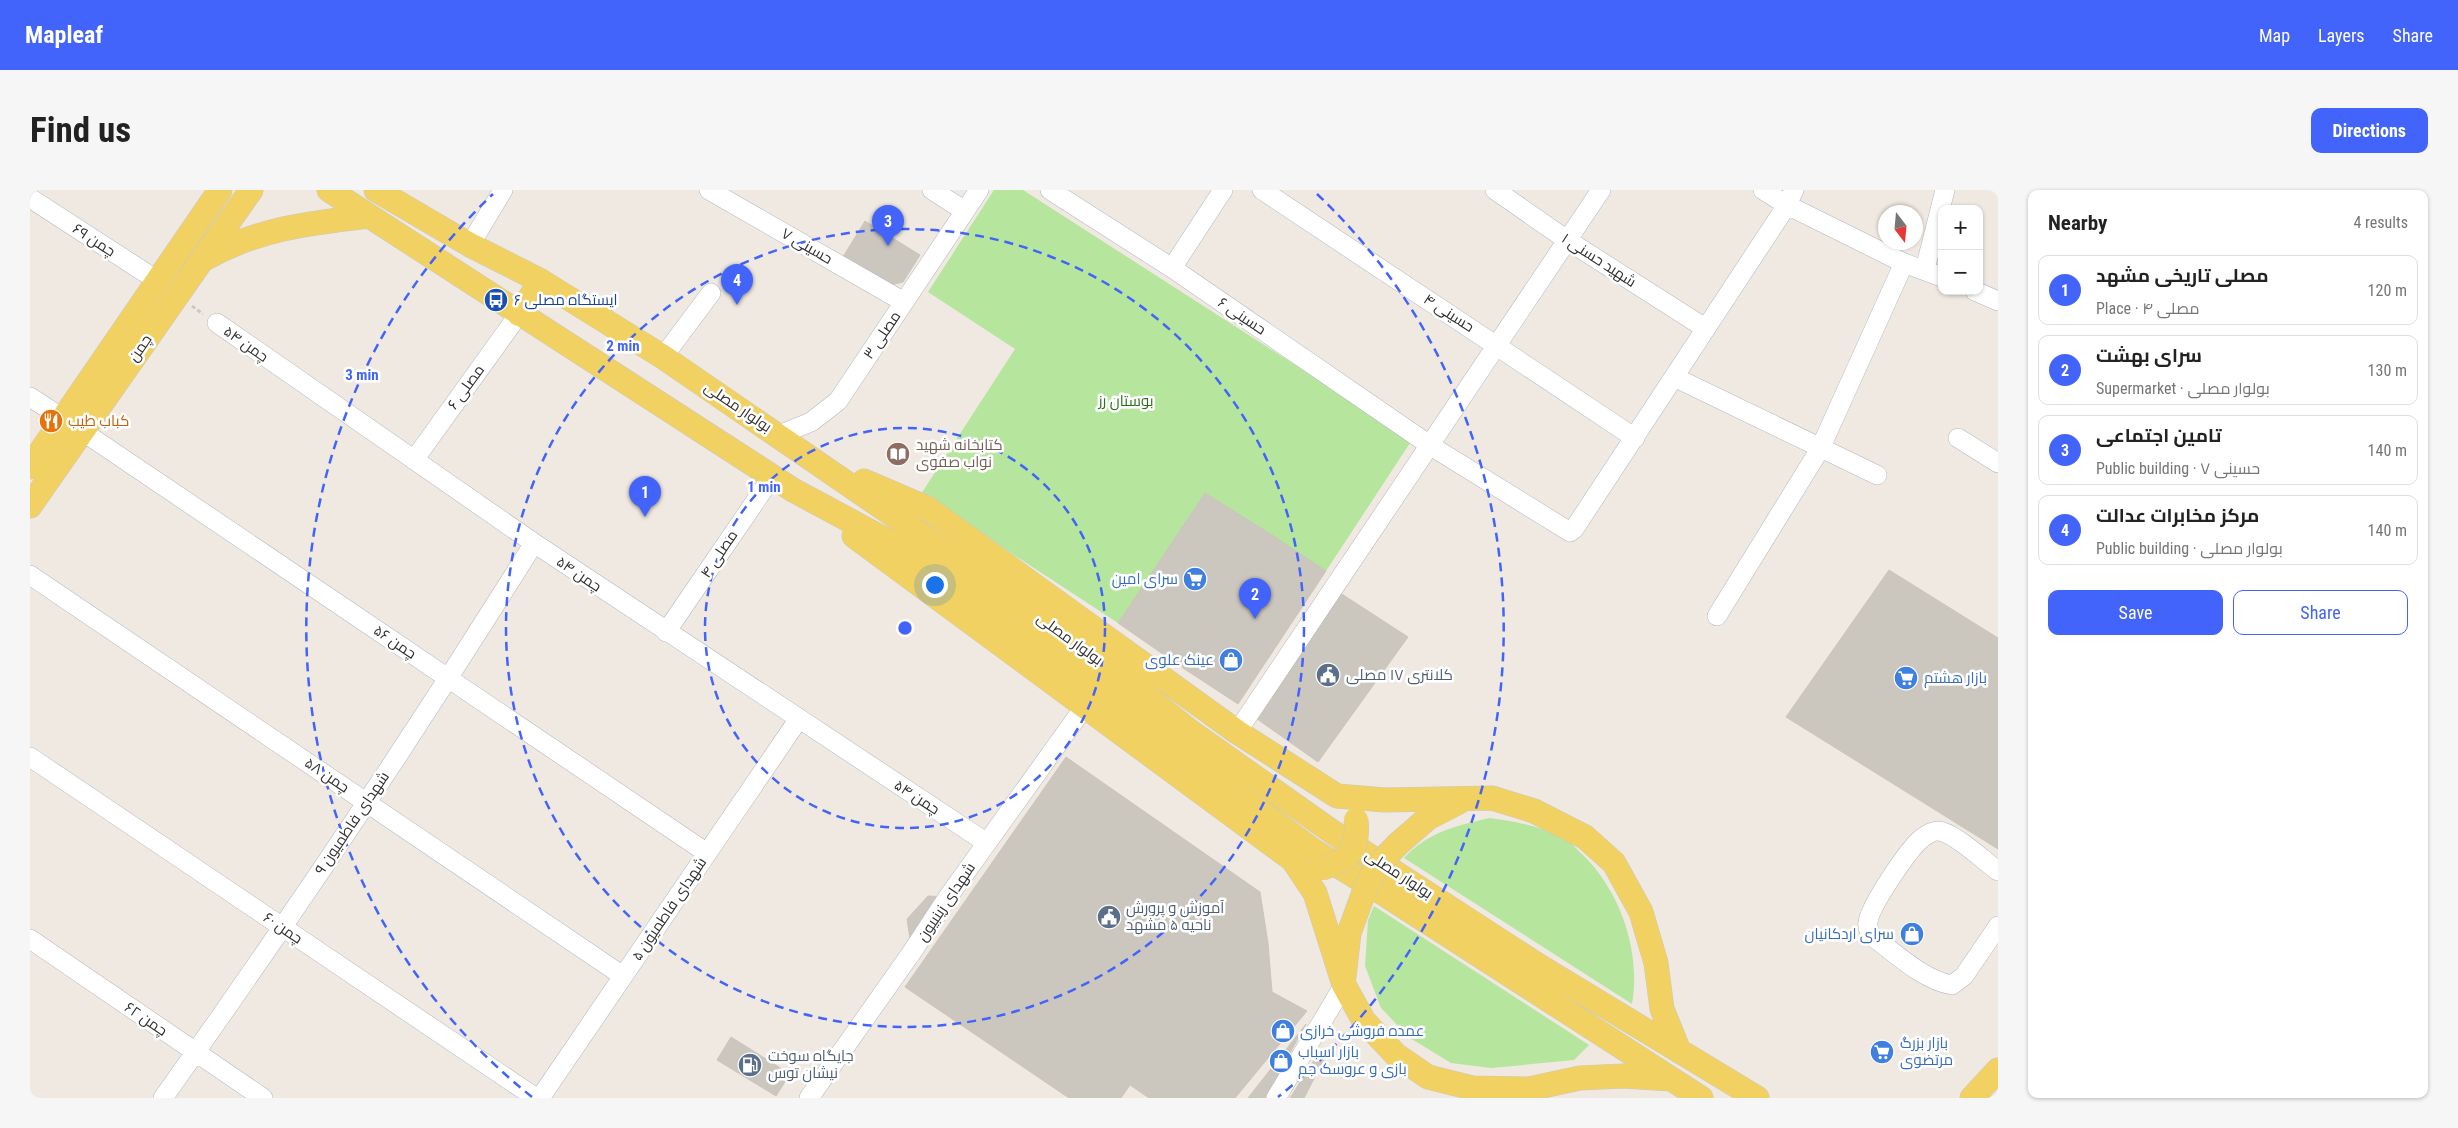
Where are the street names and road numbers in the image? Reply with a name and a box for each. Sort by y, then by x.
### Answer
street label: چمن ۶۹ [69,220,119,261]
street label: حسینی ۷ [778,224,836,269]
street label: شهید حسنی ۱ [1558,229,1640,292]
street label: حسینی ۴ [1420,290,1478,337]
street label: حسینی ۶ [1214,293,1269,339]
street label: مصلی ۳ [859,308,905,363]
street label: چمن ۵۴ [220,322,272,367]
street label: چمن [124,331,156,366]
street label: مصلی ۶ [444,361,489,413]
street label: بولوار مصلی [700,378,775,437]
street label: مصلی ۴ [697,527,742,582]
street label: چمن ۵۴ [552,552,605,596]
street label: بولوار مصلی [1033,609,1107,670]
street label: چمن ۵۶ [370,621,420,664]
street label: چمن ۵۸ [301,754,353,797]
street label: شهدای فاطمیون ۹ [311,768,394,878]
street label: چمن ۵۴ [890,776,943,819]
street label: بولوار مصلی [1361,845,1436,903]
street label: شهدای فاطمیون ۵ [628,854,711,965]
street label: شهدای زینبیون [913,859,980,945]
street label: چمن ۶۰ [259,908,306,948]
street label: چمن ۶۲ [121,998,171,1041]

